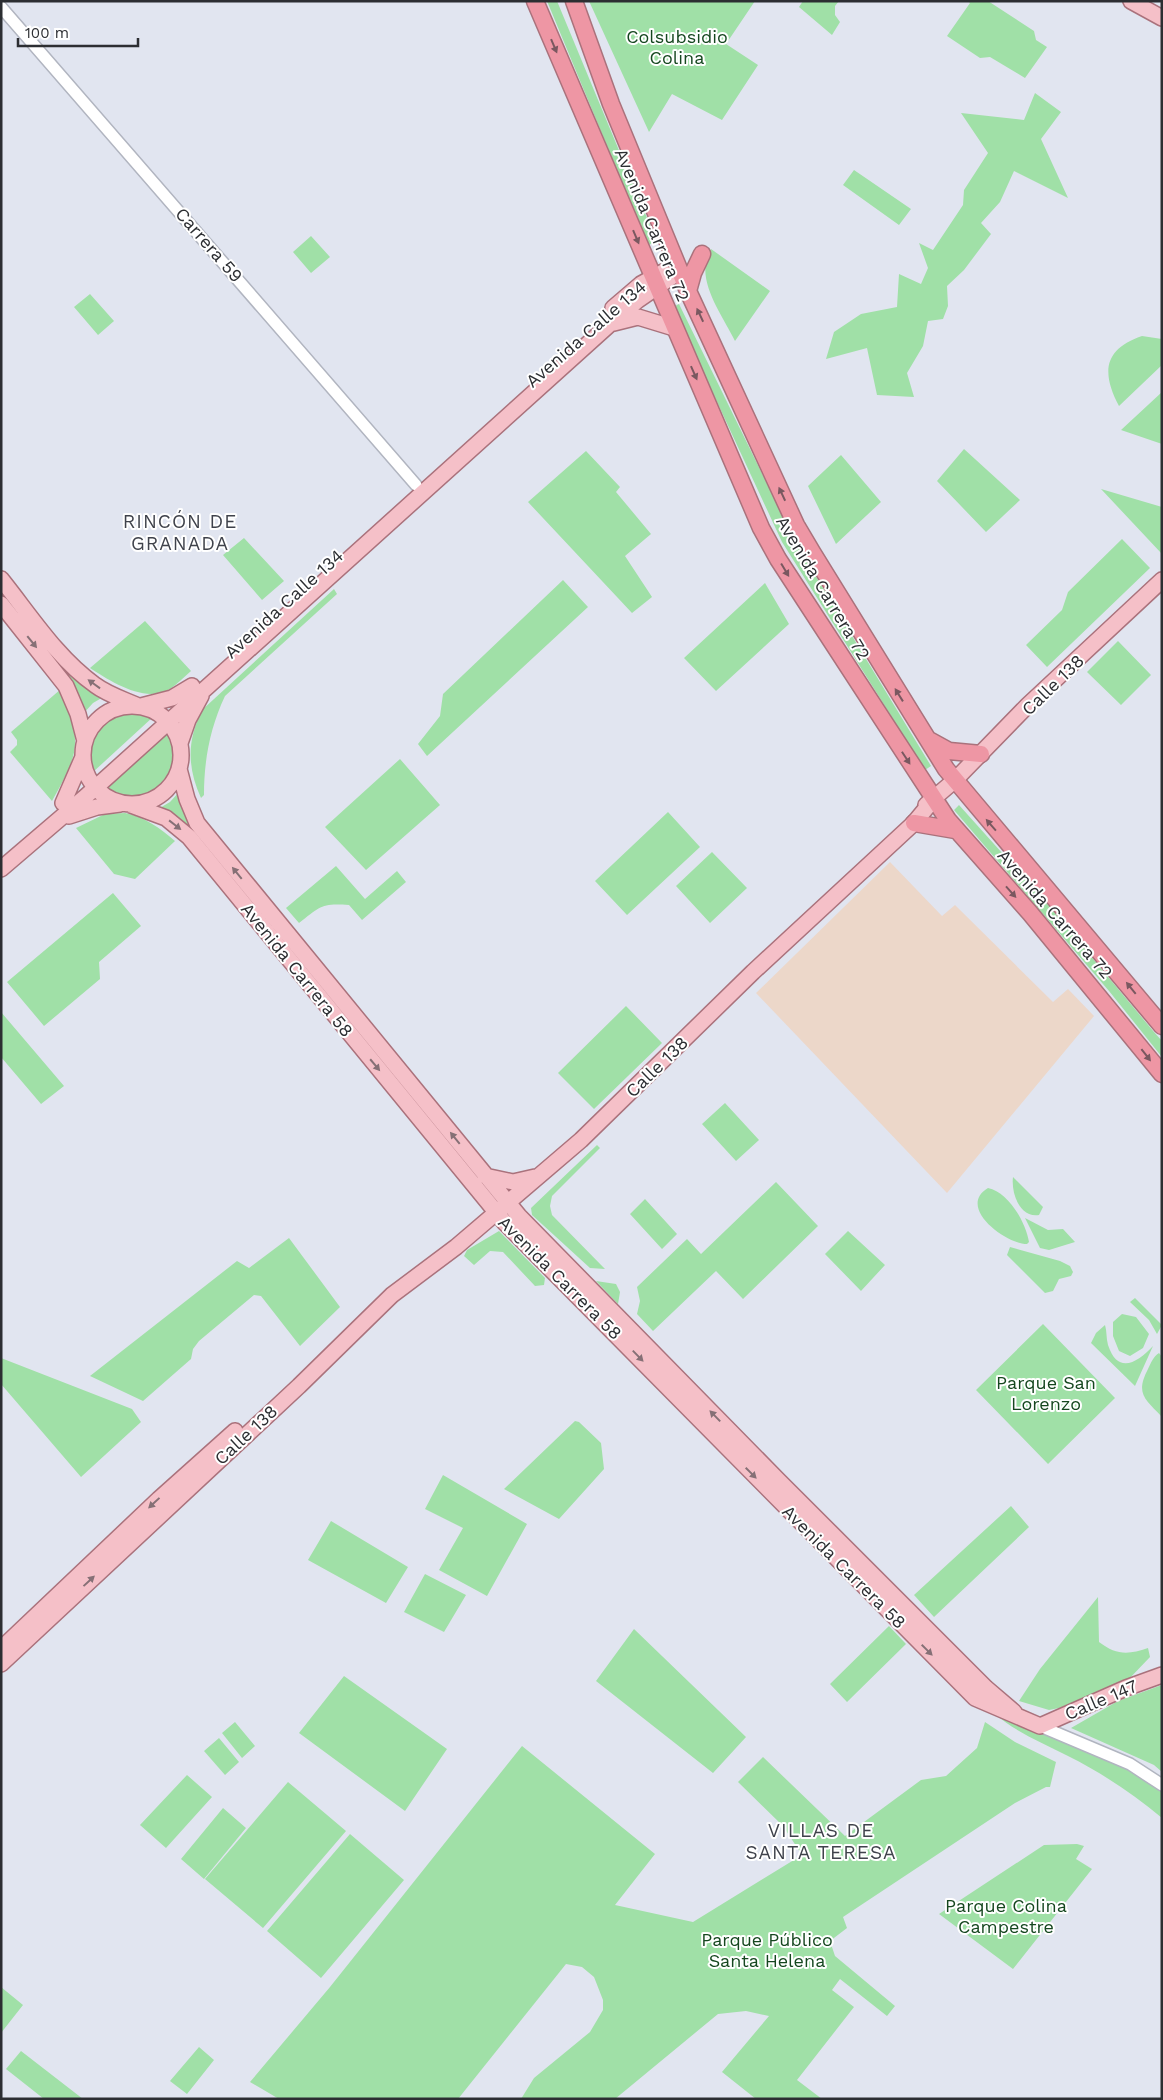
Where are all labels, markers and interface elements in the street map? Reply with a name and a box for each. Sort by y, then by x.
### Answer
scale bar [18,15,138,47]
text: 100 m [25,24,69,42]
park label: Colsubsidio Colina [626,26,728,68]
one-way arrow [551,39,559,53]
street label: Avenida Carrera 72 [611,145,694,305]
street label: Carrera 59 [171,203,247,286]
one-way arrow [632,230,640,244]
street label: Avenida Calle 134 [521,276,650,392]
one-way arrow [695,308,703,322]
one-way arrow [690,366,698,380]
one-way arrow [778,487,786,501]
district label: RINCÓN DE GRANADA [123,510,237,555]
street label: Avenida Carrera 72 [772,512,875,664]
street label: Avenida Calle 134 [220,545,347,662]
one-way arrow [781,564,790,577]
one-way arrow [26,635,37,648]
street label: Calle 138 [1017,650,1088,719]
one-way arrow [87,679,101,689]
one-way arrow [895,688,904,701]
one-way arrow [901,751,911,764]
one-way arrow [986,819,997,832]
one-way arrow [168,820,181,831]
street label: Avenida Carrera 72 [994,845,1117,983]
one-way arrow [231,867,242,880]
one-way arrow [1005,886,1017,898]
street label: Avenida Carrera 58 [237,899,358,1041]
one-way arrow [1125,982,1136,995]
street label: Calle 138 [621,1032,692,1101]
one-way arrow [1141,1048,1152,1061]
one-way arrow [370,1058,381,1071]
one-way arrow [449,1131,460,1144]
street label: Avenida Carrera 58 [494,1212,626,1344]
one-way arrow [632,1350,644,1362]
park label: Parque San Lorenzo [996,1372,1096,1414]
street label: Calle 138 [210,1400,281,1469]
one-way arrow [709,1411,721,1423]
one-way arrow [745,1467,757,1479]
one-way arrow [149,1497,161,1509]
street label: Avenida Carrera 58 [778,1501,910,1633]
one-way arrow [82,1575,94,1587]
one-way arrow [921,1644,933,1656]
street label: Calle 147 [1061,1675,1140,1724]
district label: VILLAS DE SANTA TERESA [746,1819,896,1864]
park label: Parque Colina Campestre [945,1895,1067,1937]
park label: Parque Público Santa Helena [701,1929,833,1971]

